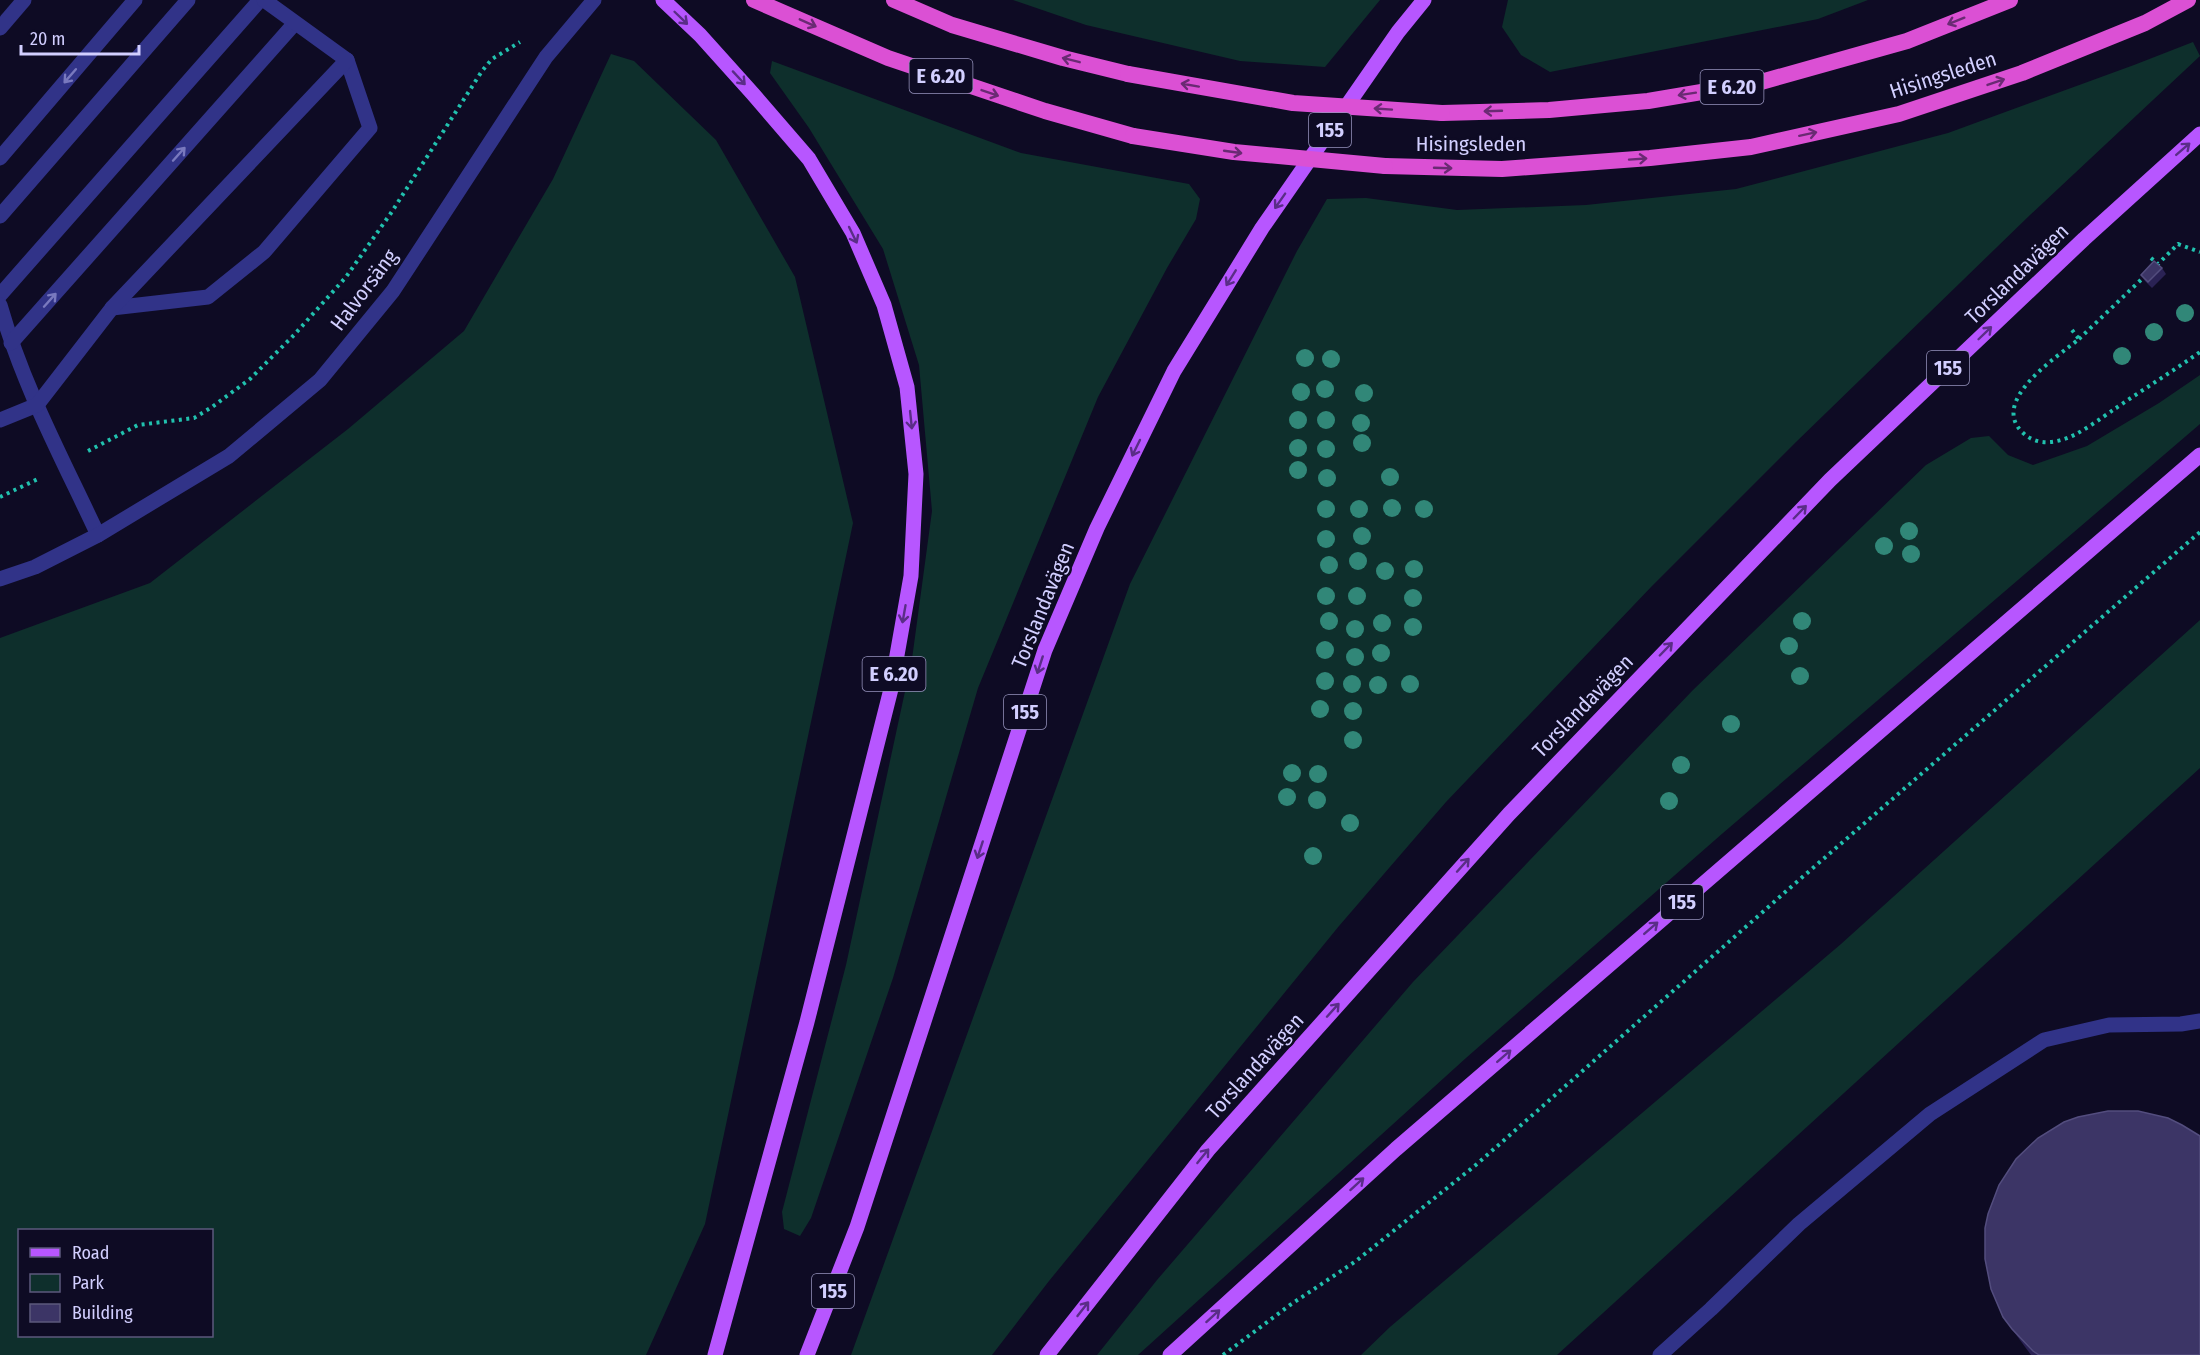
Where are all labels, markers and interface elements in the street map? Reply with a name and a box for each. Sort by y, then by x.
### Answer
one-way arrow [674,10,689,25]
one-way arrow [1947,17,1965,28]
scale bar [21,18,140,56]
one-way arrow [798,18,816,30]
text: 20 m [30,28,65,50]
street label: Hisingsleden [1886,46,2000,104]
one-way arrow [1062,54,1081,66]
road number: E 6.20 [910,59,972,93]
one-way arrow [63,68,77,83]
road number: E 6.20 [1700,70,1764,104]
one-way arrow [732,71,746,86]
one-way arrow [1986,75,2005,86]
one-way arrow [1181,79,1201,90]
one-way arrow [980,88,999,99]
one-way arrow [1678,89,1697,100]
one-way arrow [1374,104,1394,115]
one-way arrow [1483,106,1503,117]
road number: 155 [1309,113,1351,147]
one-way arrow [1798,128,1817,140]
street label: Hisingsleden [1416,131,1526,157]
one-way arrow [2175,142,2190,156]
one-way arrow [172,146,186,161]
one-way arrow [1222,146,1242,157]
one-way arrow [1627,153,1647,164]
one-way arrow [1433,162,1453,174]
one-way arrow [1274,193,1286,209]
street label: Torslandavägen [1960,218,2074,330]
one-way arrow [848,226,860,244]
street label: Halvorsäng [325,244,403,336]
one-way arrow [1225,269,1237,286]
one-way arrow [43,292,57,307]
one-way arrow [1978,325,1993,340]
road number: 155 [1927,351,1969,385]
one-way arrow [906,410,917,430]
one-way arrow [1130,439,1142,457]
one-way arrow [1792,504,1807,519]
street label: Torslandavägen [1006,538,1080,672]
one-way arrow [899,604,910,624]
one-way arrow [1659,642,1673,657]
street label: Torslandavägen [1527,649,1639,763]
one-way arrow [1034,655,1045,674]
road number: E 6.20 [862,657,926,691]
road number: 155 [1004,695,1046,729]
one-way arrow [973,840,984,859]
one-way arrow [1456,858,1470,873]
road number: 155 [1661,885,1703,919]
one-way arrow [1644,921,1659,935]
one-way arrow [1326,1003,1340,1018]
street label: Torslandavägen [1201,1008,1309,1124]
one-way arrow [1496,1049,1511,1063]
one-way arrow [1197,1148,1210,1164]
one-way arrow [1349,1177,1364,1191]
legend [18,1229,213,1337]
text: Road [72,1242,109,1264]
text: Park [72,1272,105,1294]
road number: 155 [812,1274,854,1308]
one-way arrow [1076,1301,1089,1317]
text: Building [72,1302,133,1324]
one-way arrow [1205,1309,1220,1323]

